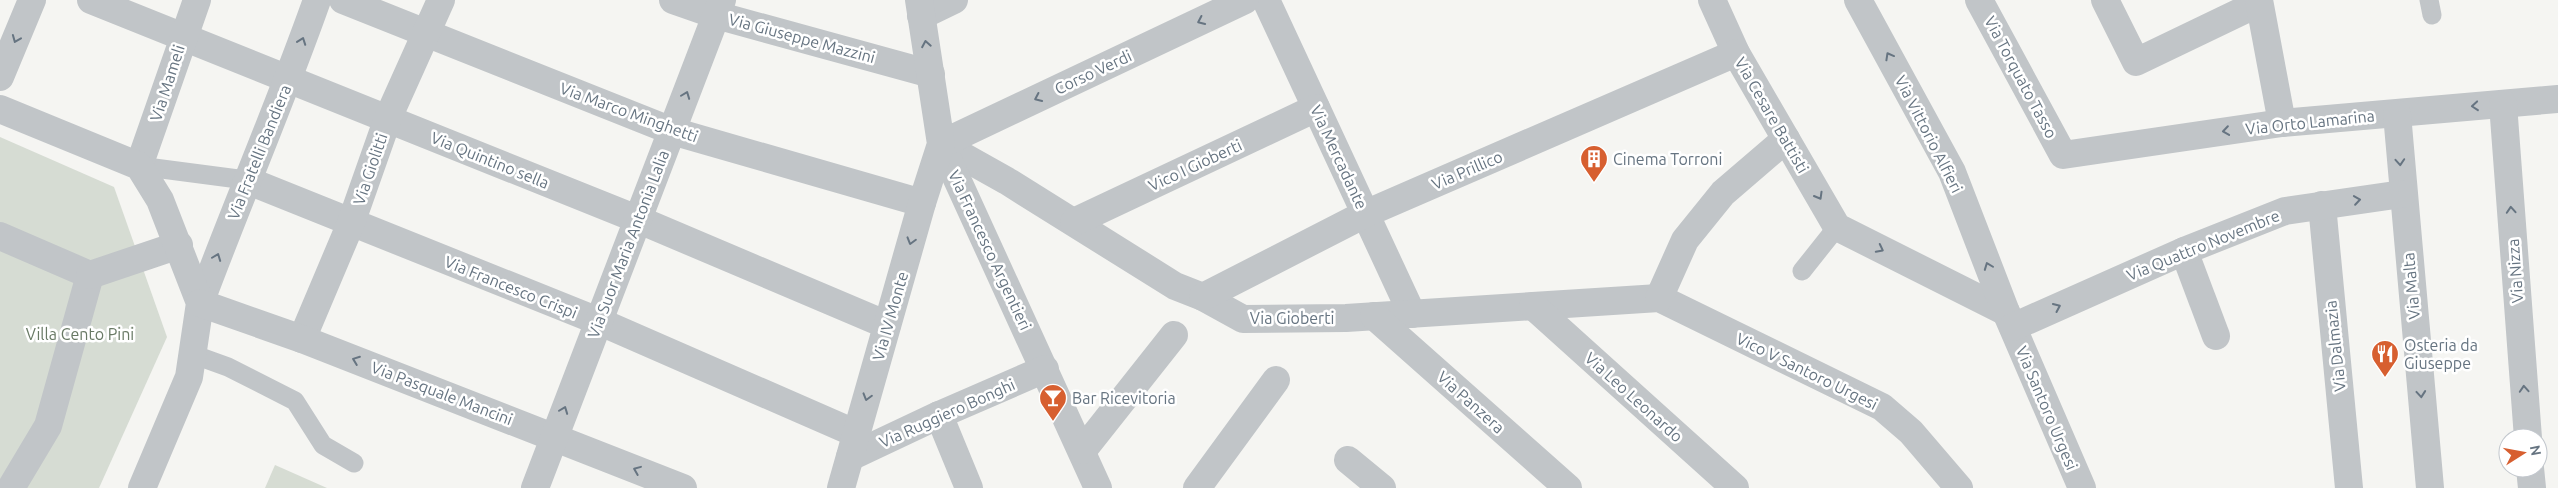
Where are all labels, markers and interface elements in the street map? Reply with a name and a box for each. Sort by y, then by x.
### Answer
street label: Via Giuseppe Mazzini [727,10,877,66]
street label: Via Torquato Tasso [1981,13,2061,141]
one-way arrow [1197,15,1206,25]
one-way arrow [11,34,21,42]
one-way arrow [296,37,306,45]
one-way arrow [921,40,931,49]
street label: Via Mameli [146,43,188,123]
street label: Corso Verdi [1052,46,1134,98]
one-way arrow [1885,53,1895,62]
street label: Via Cesare Battisti [1732,54,1812,176]
street label: Via Vittorio Alfieri [1892,72,1966,196]
street label: Via Marco Minghetti [558,79,700,145]
street label: Via Fratelli Bandiera [224,82,294,222]
one-way arrow [680,91,690,100]
one-way arrow [1034,92,1043,102]
one-way arrow [2470,100,2478,111]
street label: Via Mercadante [1307,102,1371,212]
street label: Via Orto Lamarina [2244,106,2376,138]
one-way arrow [2222,125,2230,136]
street label: Via Quintino sella [428,128,552,192]
street label: Via Giolitti [349,131,391,207]
street label: Vico I Gioberti [1145,135,1245,195]
building icon: Cinema Torroni [1579,144,1609,183]
street label: Via Prillico [1429,147,1505,193]
street label: Via Suor Maria Antonia Lalia [584,148,672,340]
place label: Cinema Torroni [1613,150,1722,168]
one-way arrow [2394,159,2405,167]
street label: Via Francesco Argentieri [945,167,1035,333]
one-way arrow [1813,191,1823,200]
one-way arrow [2353,195,2361,206]
street label: Via Quattro Novembre [2124,206,2282,284]
one-way arrow [2505,206,2516,214]
one-way arrow [907,236,917,244]
street label: Via Nizza [2504,238,2526,304]
one-way arrow [1875,243,1884,253]
street label: Via Francesco Crispi [442,252,580,322]
street label: Via Malta [2399,252,2423,320]
one-way arrow [211,253,221,262]
one-way arrow [1984,262,1994,271]
street label: Via IV Monte [869,269,911,363]
street label: Via Dalmazia [2321,299,2349,393]
one-way arrow [2052,302,2061,313]
street label: Via Gioberti [1250,309,1334,327]
park label: Villa Cento Pini [26,325,134,343]
street label: Vico V Santoro Urgesi [1733,329,1881,413]
place label: Osteria da Giuseppe [2404,336,2478,372]
restaurant icon: Osteria da Giuseppe [2370,339,2400,378]
street label: Via Santoro Urgesi [2013,343,2081,473]
street label: Via Leo Leonardo [1582,349,1686,445]
one-way arrow [352,355,361,366]
street label: Via Pasquale Mancini [369,358,515,428]
street label: Via Panzera [1434,367,1508,437]
street label: Via Ruggiero Bonghi [876,375,1018,451]
bar icon: Bar Ricevitoria [1038,383,1068,422]
one-way arrow [2519,385,2530,393]
place label: Bar Ricevitoria [1072,389,1176,407]
one-way arrow [2416,390,2427,398]
one-way arrow [863,393,873,401]
one-way arrow [558,406,568,414]
north arrow [2498,428,2548,478]
text: N [2527,444,2545,457]
one-way arrow [633,466,642,476]

